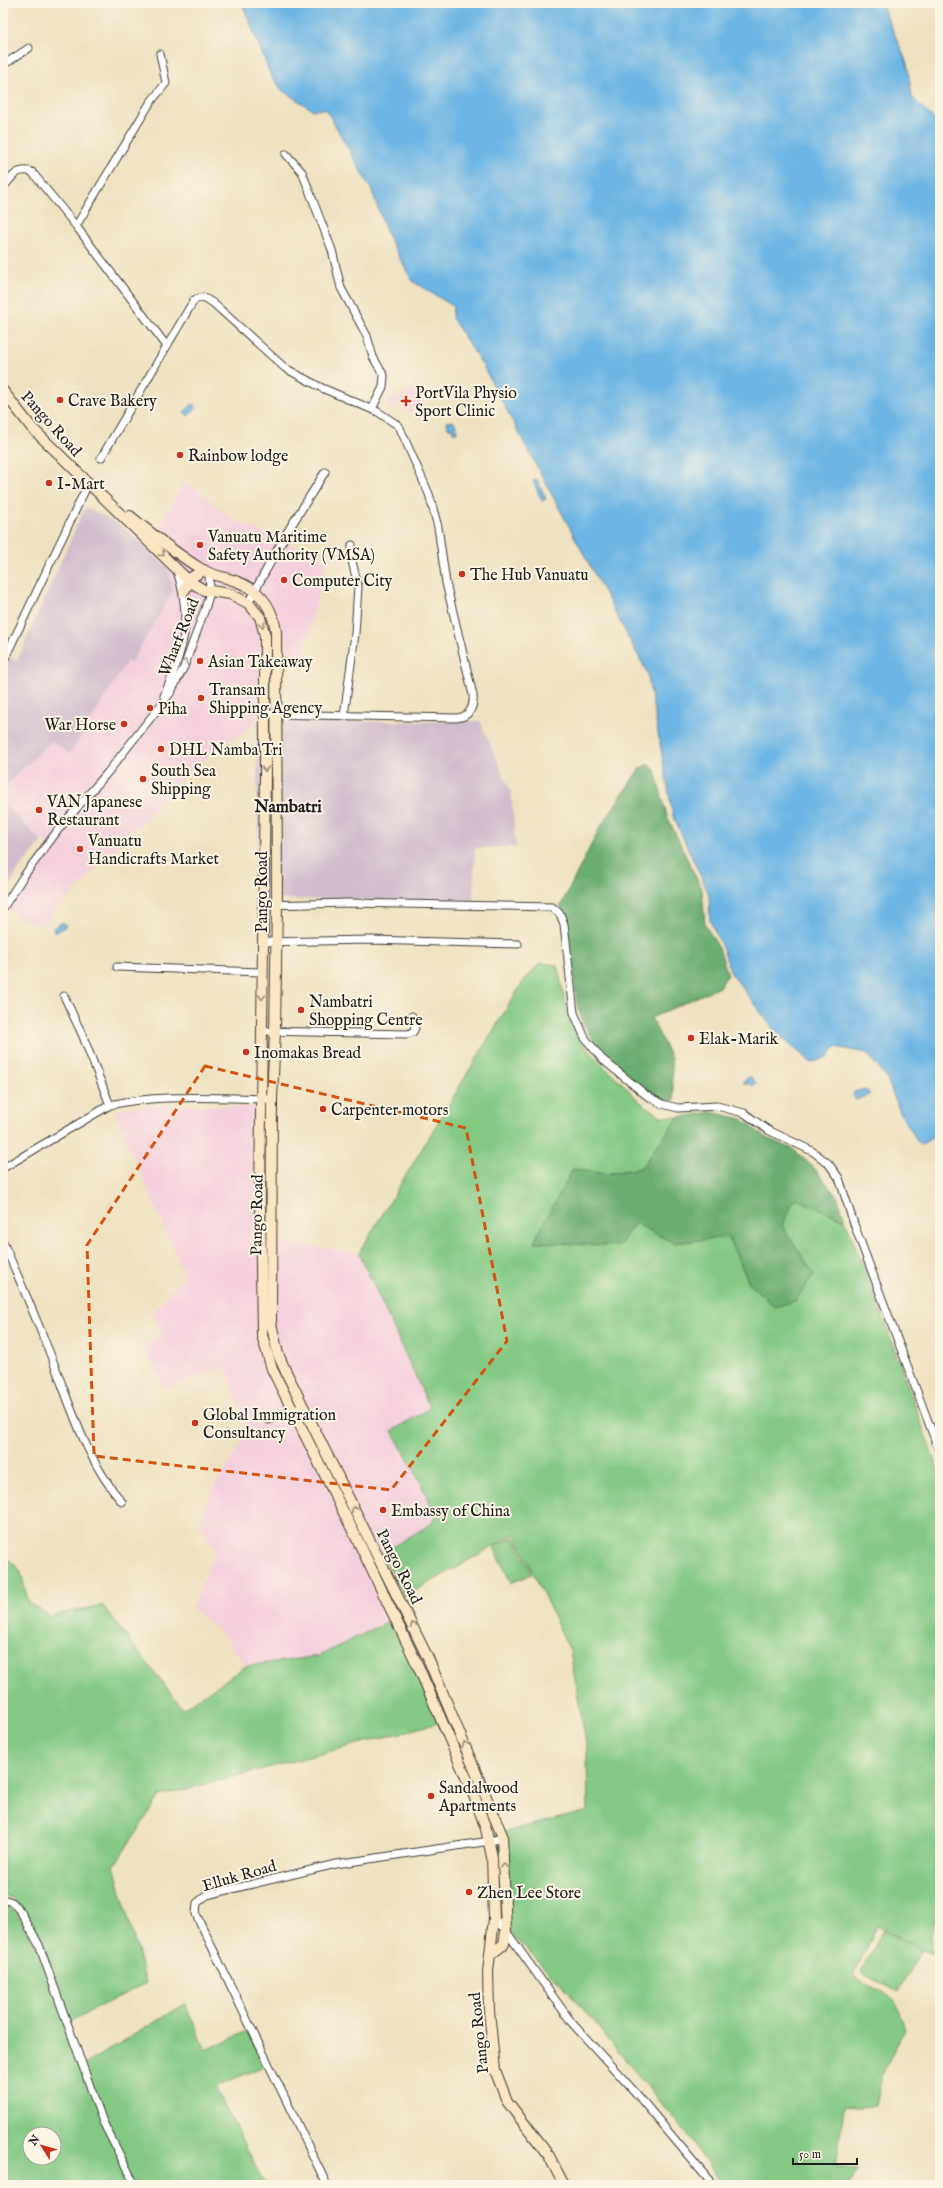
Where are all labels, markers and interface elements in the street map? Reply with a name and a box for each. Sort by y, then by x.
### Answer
place label: PortVila Physio Sport Clinic [415,384,517,422]
street label: Pango Road [16,387,86,462]
place label: Crave Bakery [68,392,157,412]
marker: Crave Bakery [55,395,65,405]
marker: PortVila Physio Sport Clinic [400,395,412,407]
place label: Rainbow lodge [188,447,288,467]
marker: Rainbow lodge [175,450,185,460]
place label: I-Mart [57,475,105,495]
marker: I-Mart [44,478,54,488]
place label: Vanuatu Maritime Safety Authority (VMSA) [207,528,375,566]
marker: Vanuatu Maritime Safety Authority (VMSA) [195,540,205,550]
one-way arrow [157,549,164,557]
place label: The Hub Vanuatu [470,566,589,586]
marker: The Hub Vanuatu [457,569,467,579]
place label: Computer City [292,572,393,592]
marker: Computer City [279,575,289,585]
street label: Wharf Road [155,595,205,680]
one-way arrow [258,622,266,629]
place label: Asian Takeaway [207,653,313,673]
marker: Asian Takeaway [195,656,205,666]
one-way arrow [181,658,189,665]
place label: Transam Shipping Agency [209,681,322,719]
marker: Transam Shipping Agency [196,693,206,703]
place label: Piha [158,700,187,720]
marker: Piha [145,703,155,713]
place label: War Horse [45,716,116,736]
marker: War Horse [119,719,129,729]
place label: DHL Namba Tri [169,741,282,761]
marker: DHL Namba Tri [156,744,166,754]
place label: South Sea Shipping [151,762,216,800]
one-way arrow [261,766,269,772]
marker: South Sea Shipping [138,774,148,784]
place label: VAN Japanese Restaurant [46,793,142,831]
district label: Nambatri [253,797,322,818]
marker: VAN Japanese Restaurant [34,805,44,815]
place label: Vanuatu Handicrafts Market [87,832,220,870]
marker: Vanuatu Handicrafts Market [75,844,85,854]
street label: Pango Road [253,851,273,933]
place label: Nambatri Shopping Centre [309,993,423,1031]
one-way arrow [258,994,266,1000]
marker: Nambatri Shopping Centre [296,1005,306,1015]
place label: Elak-Marik [699,1030,778,1050]
marker: Elak-Marik [686,1033,696,1043]
place label: Inomakas Bread [254,1044,362,1064]
marker: Inomakas Bread [241,1047,251,1057]
place label: Carpenter motors [331,1101,449,1121]
marker: Carpenter motors [318,1104,328,1114]
street label: Pango Road [247,1174,269,1256]
place label: Global Immigration Consultancy [203,1406,337,1444]
marker: Global Immigration Consultancy [190,1418,200,1428]
place label: Embassy of China [391,1502,510,1522]
marker: Embassy of China [378,1505,388,1515]
one-way arrow [351,1506,358,1514]
street label: Pango Road [371,1526,426,1608]
one-way arrow [410,1622,418,1629]
one-way arrow [462,1740,470,1747]
place label: Sandalwood Apartments [438,1779,519,1817]
marker: Sandalwood Apartments [426,1791,436,1801]
street label: Elluk Road [200,1857,279,1897]
one-way arrow [500,1863,509,1869]
place label: Zhen Lee Store [477,1884,581,1904]
marker: Zhen Lee Store [464,1887,474,1897]
street label: Pango Road [466,1991,494,2074]
north arrow [22,2126,62,2166]
text: N [26,2132,44,2149]
scale bar [793,2140,857,2166]
text: 50 m [799,2147,821,2162]

